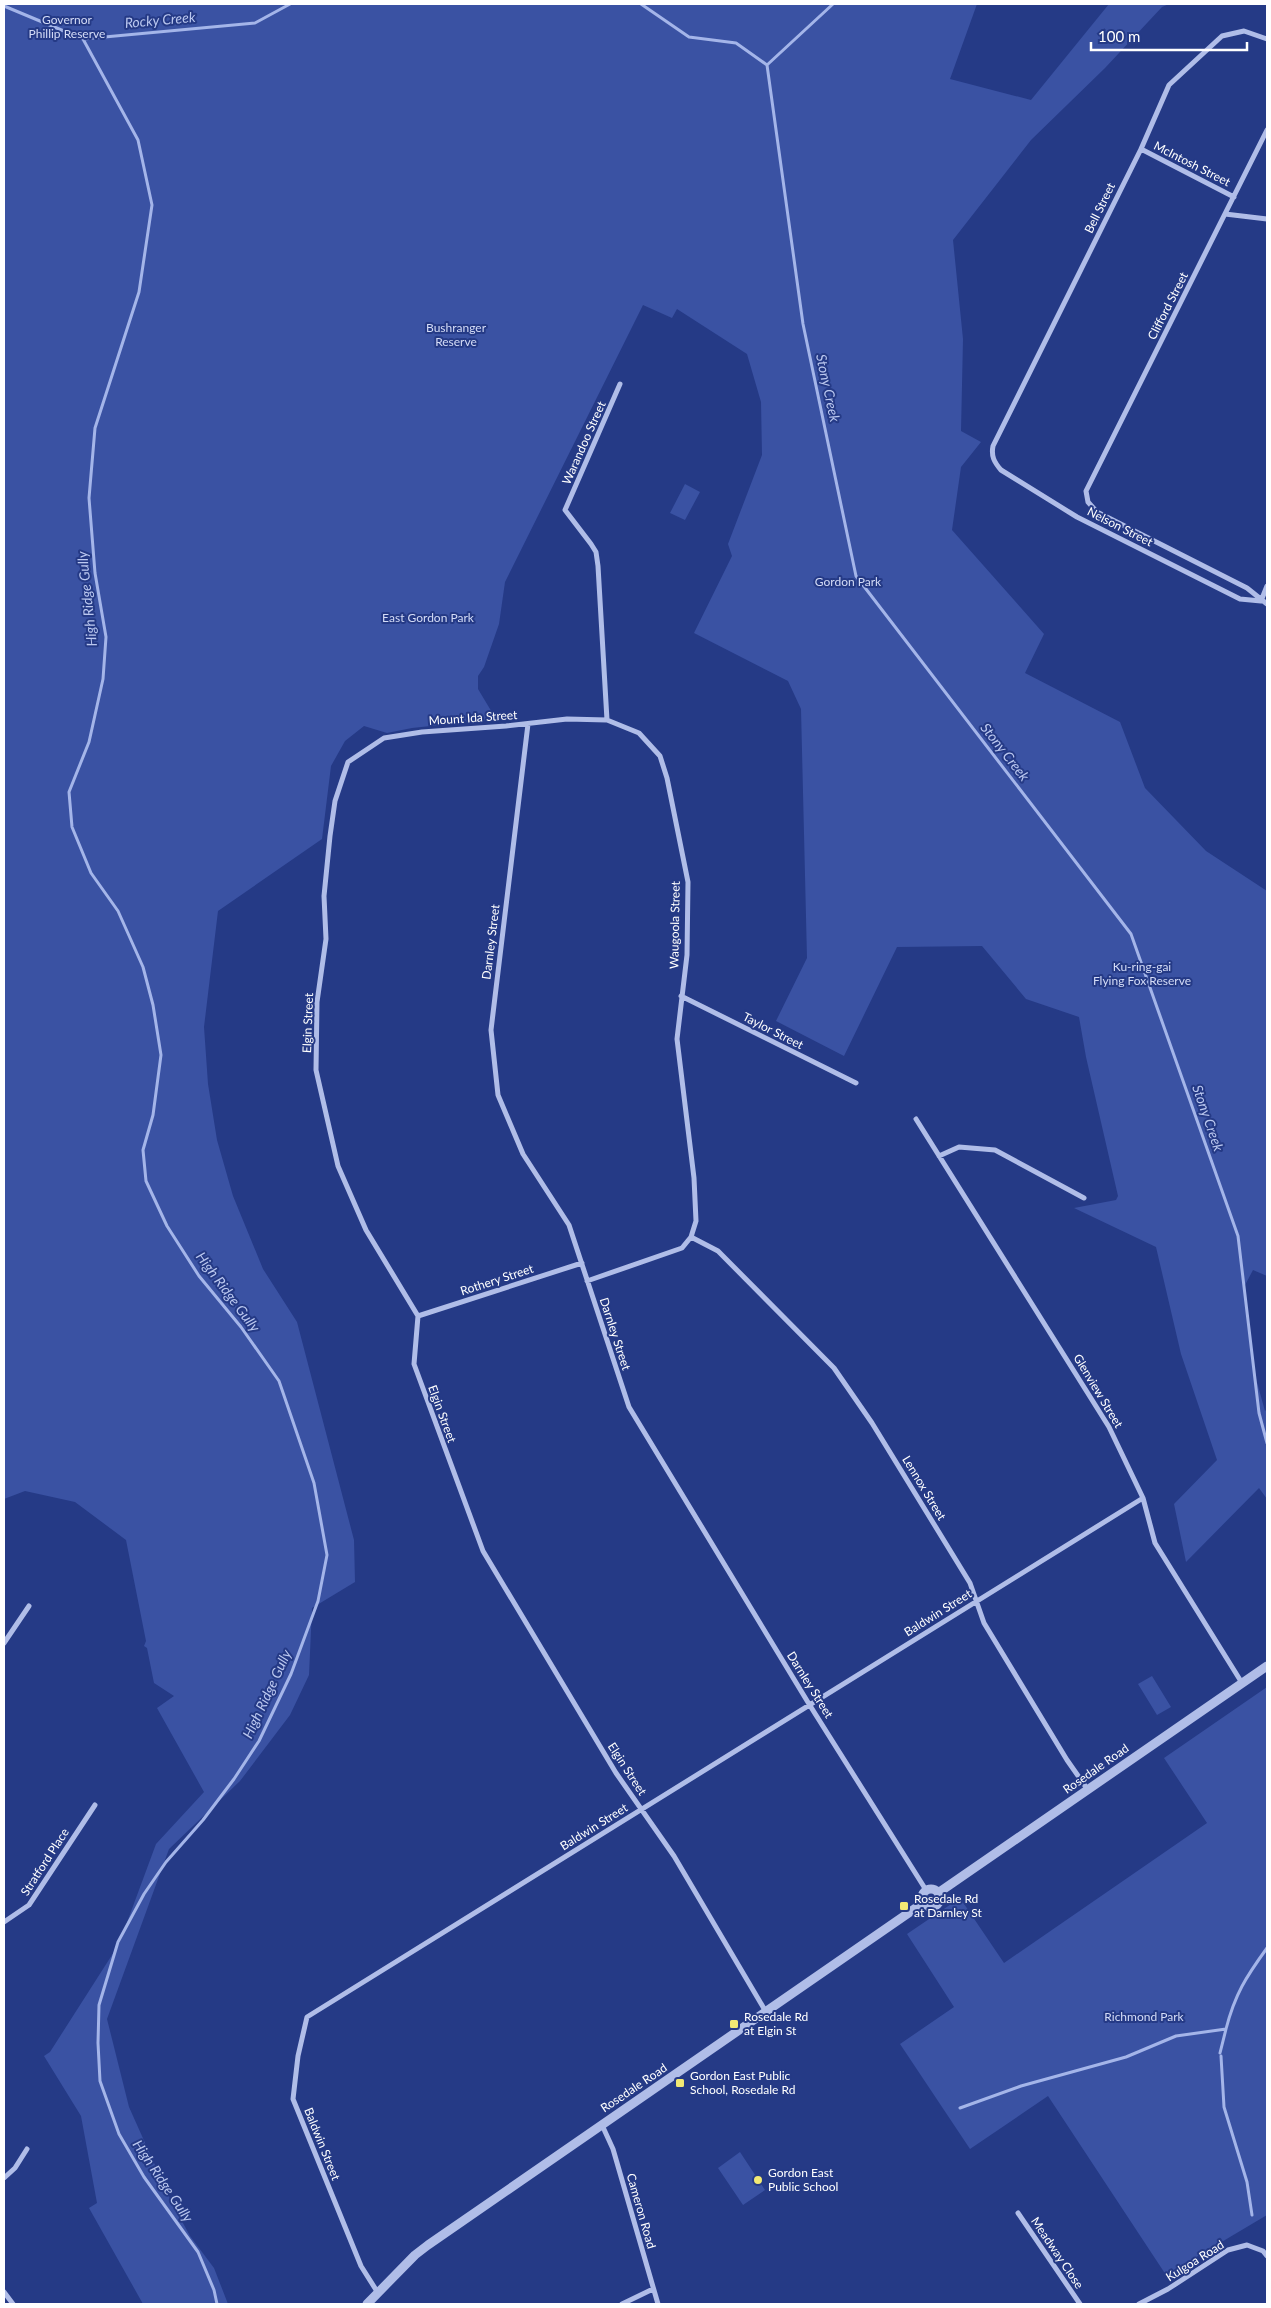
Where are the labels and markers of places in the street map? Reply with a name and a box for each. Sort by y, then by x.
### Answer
place label: Rosedale Rd at Darnley St [914,1891,982,1920]
marker: Rosedale Rd at Darnley St [898,1900,910,1912]
place label: Rosedale Rd at Elgin St [744,2009,808,2038]
marker: Rosedale Rd at Elgin St [728,2018,740,2030]
place label: Gordon East Public School, Rosedale Rd [690,2068,795,2097]
marker: Gordon East Public School, Rosedale Rd [674,2077,686,2089]
place label: Gordon East Public School [768,2165,838,2194]
marker: Gordon East Public School [752,2174,764,2186]

